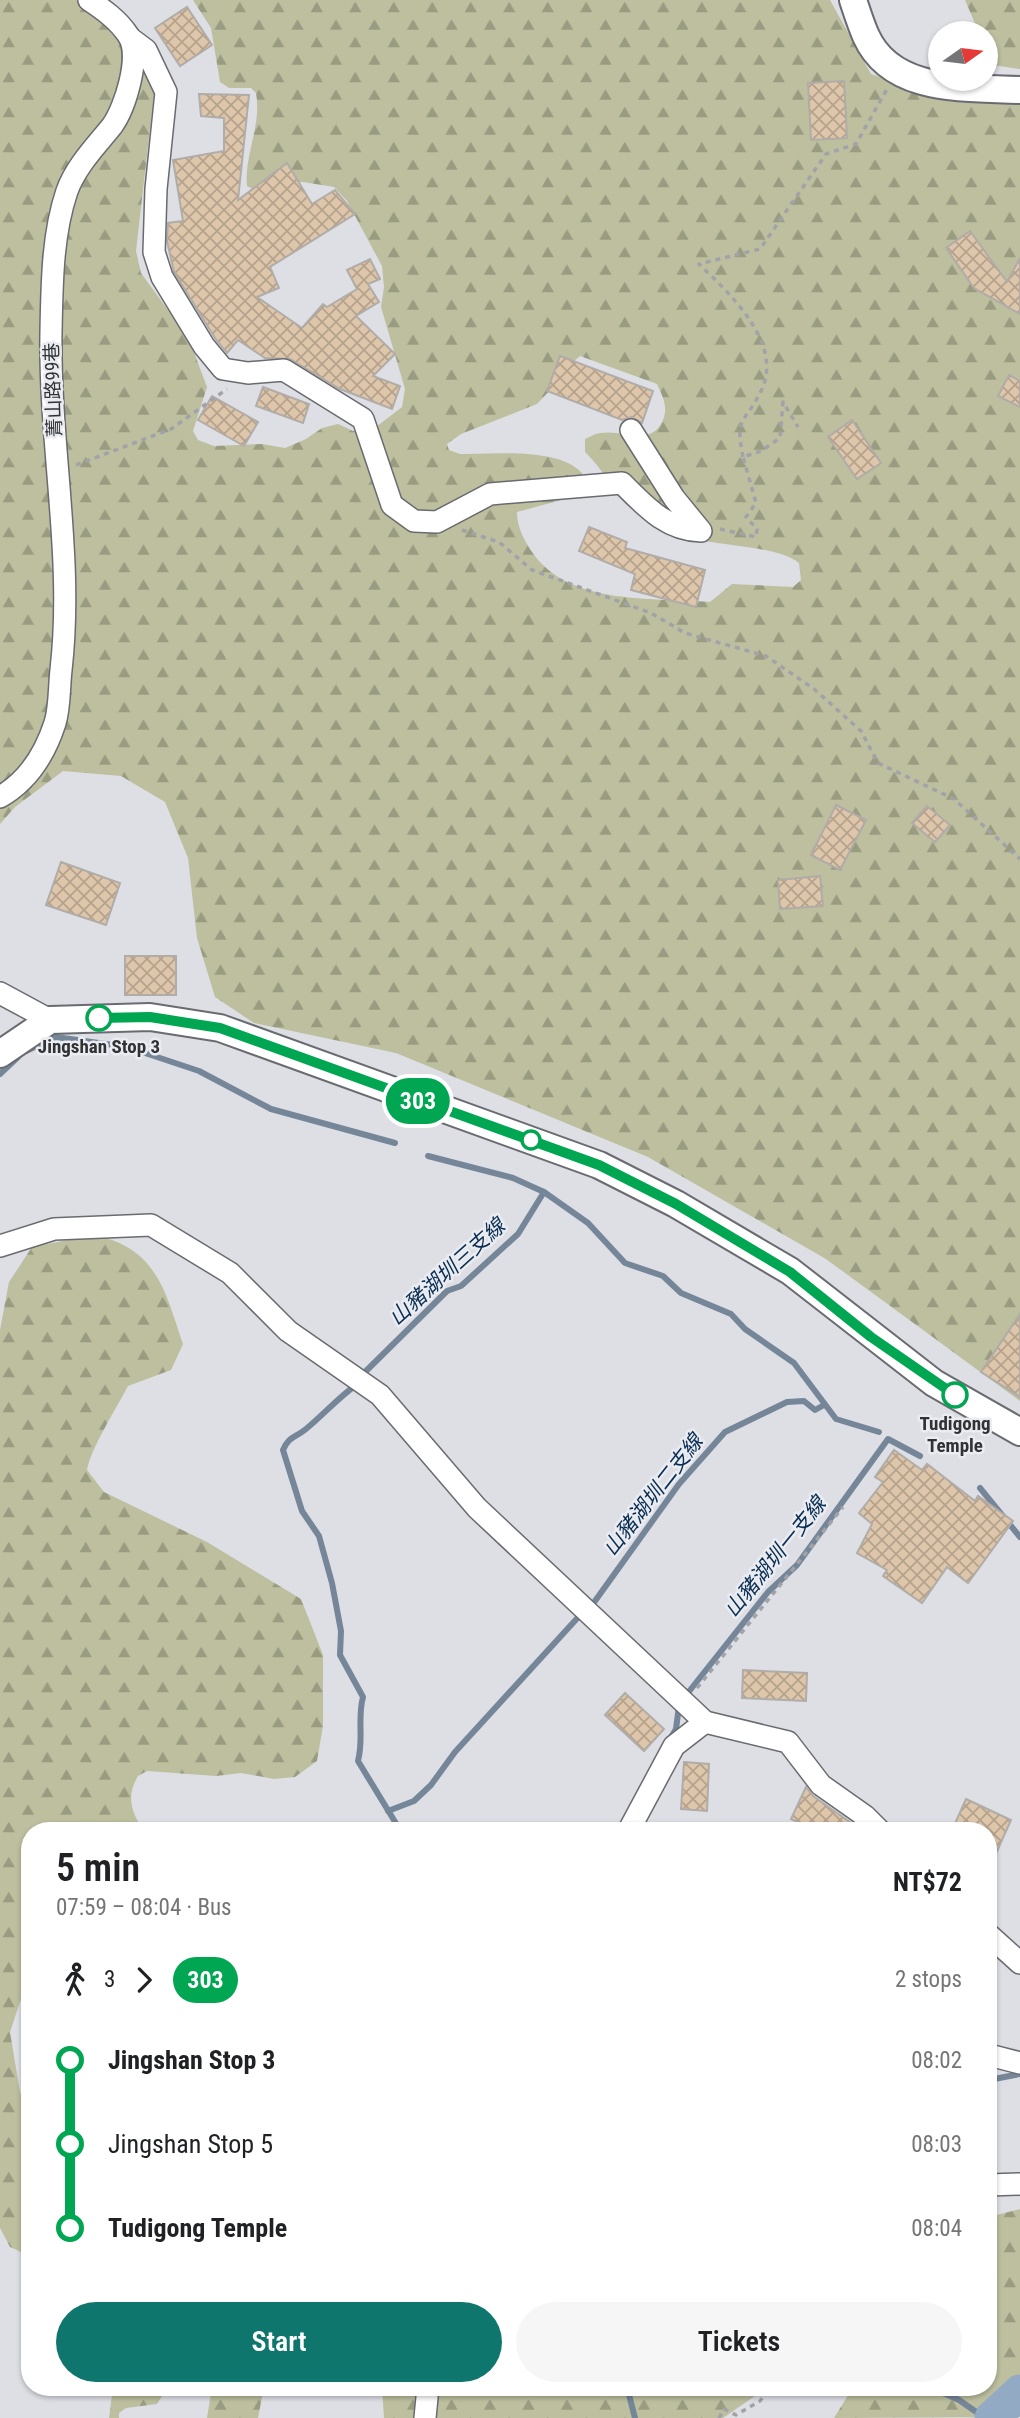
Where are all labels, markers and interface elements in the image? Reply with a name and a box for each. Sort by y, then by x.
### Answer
north arrow [928,21,998,91]
map controls [928,21,998,91]
street label: 菁山路99巷 [40,342,66,438]
marker: Jingshan Stop 3 [86,1005,112,1031]
place label: Jingshan Stop 3 [38,1035,160,1058]
line badge: 303 [378,1078,458,1124]
text: 303 [400,1087,436,1115]
unlabelled marker [521,1130,541,1150]
water label: 山豬湖圳三支線 [384,1213,511,1330]
marker: Tudigong Temple [942,1382,968,1408]
place label: Tudigong Temple [919,1412,991,1457]
water label: 山豬湖圳二支線 [598,1428,709,1560]
water label: 山豬湖圳一支線 [719,1491,832,1622]
text: 5 min [56,1846,140,1890]
text: NT$72 [893,1867,962,1897]
text: 07:59 – 08:04 · Bus [56,1894,232,1921]
icon: walk [56,1961,94,1999]
icon: forward [125,1961,163,1999]
text: 3 [104,1966,115,1993]
text: 303 [187,1966,224,1994]
text: 2 stops [895,1966,962,1993]
text: Jingshan Stop 3 [108,2045,275,2075]
text: 08:02 [911,2047,962,2074]
text: Jingshan Stop 5 [108,2129,273,2159]
text: 08:03 [911,2131,962,2158]
text: Tudigong Temple [108,2213,287,2243]
text: 08:04 [911,2215,962,2242]
button: Start [56,2302,502,2382]
button: Tickets [516,2302,962,2382]

